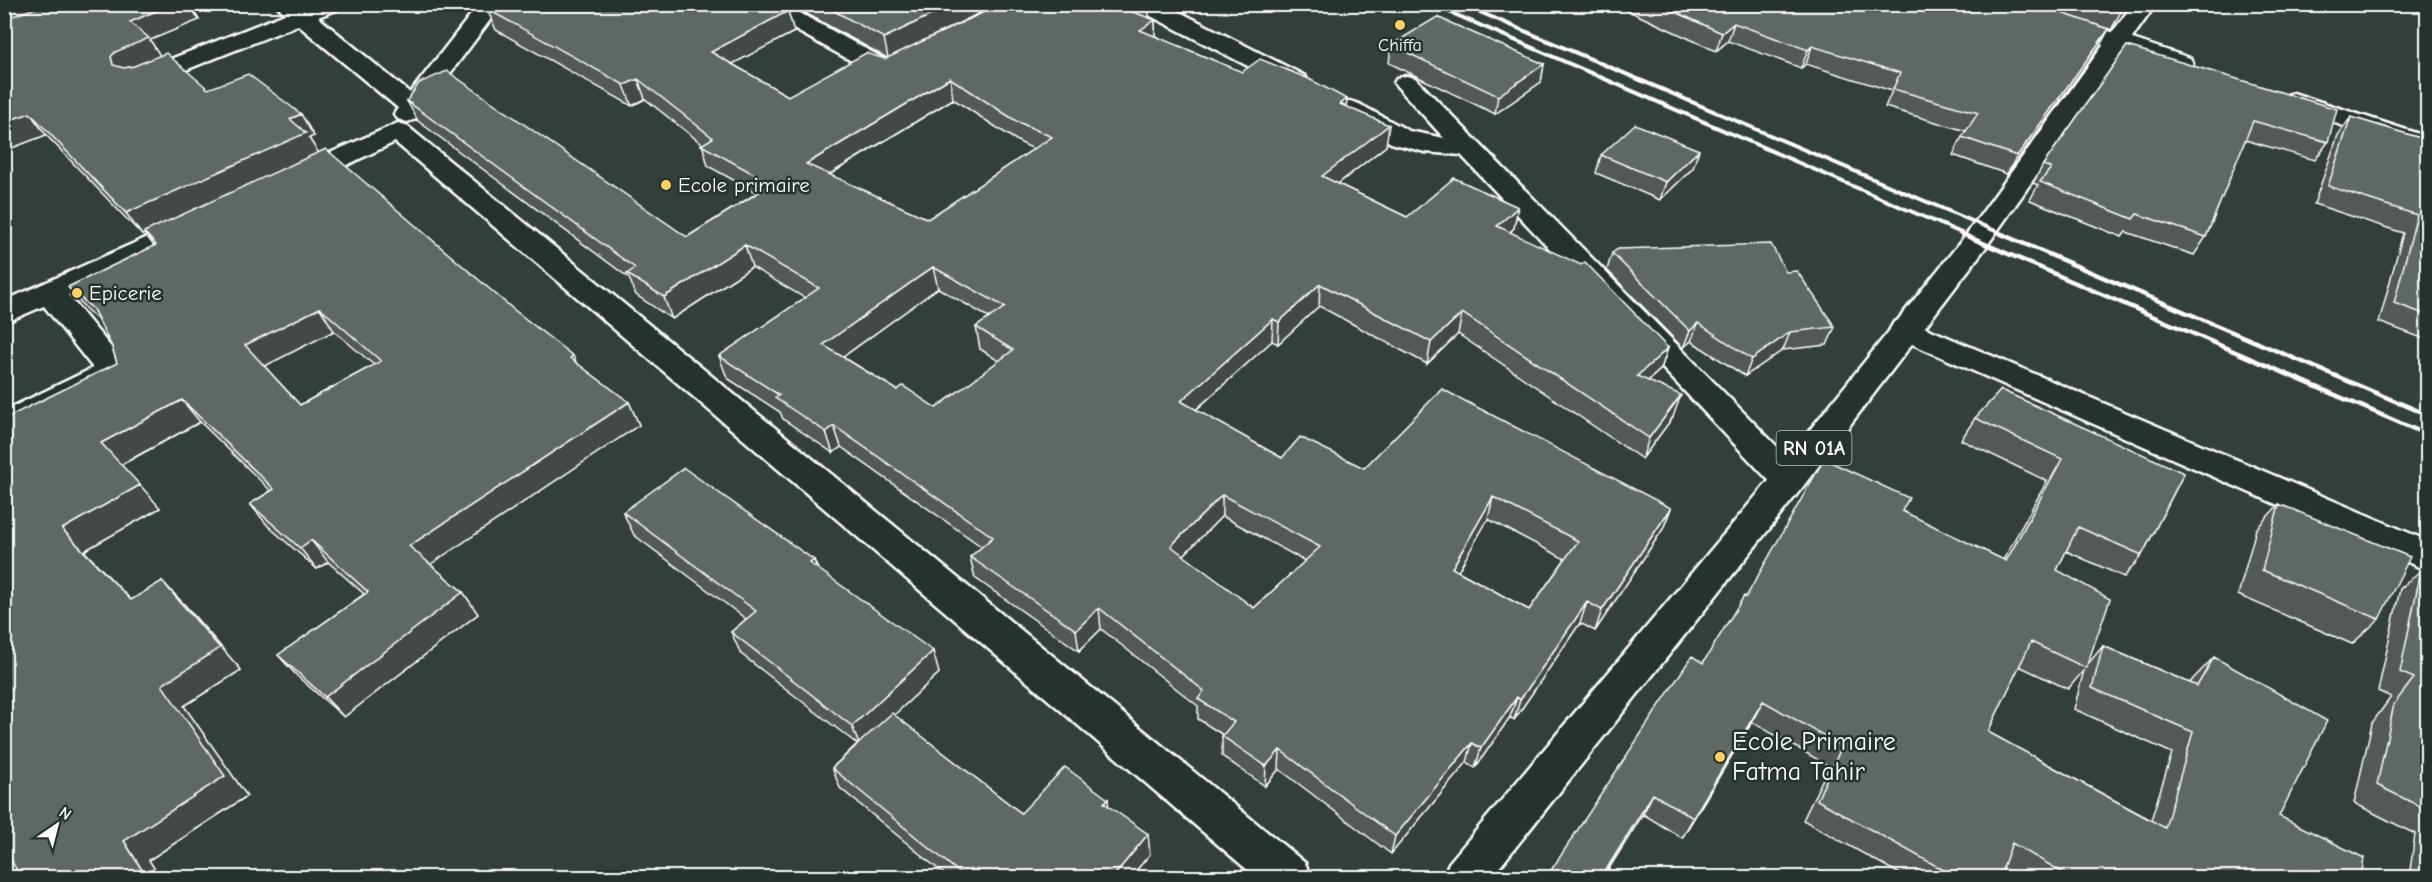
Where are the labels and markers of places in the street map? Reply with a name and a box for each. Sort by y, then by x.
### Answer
marker: Chiffa [1393,18,1407,32]
place label: Chiffa [1378,35,1422,56]
place label: Ecole primaire [678,173,810,197]
marker: Ecole primaire [659,178,673,192]
place label: Epicerie [89,281,162,305]
marker: Epicerie [70,286,84,300]
place label: Ecole Primaire Fatma Tahir [1732,727,1896,787]
marker: Ecole Primaire Fatma Tahir [1713,750,1727,764]

